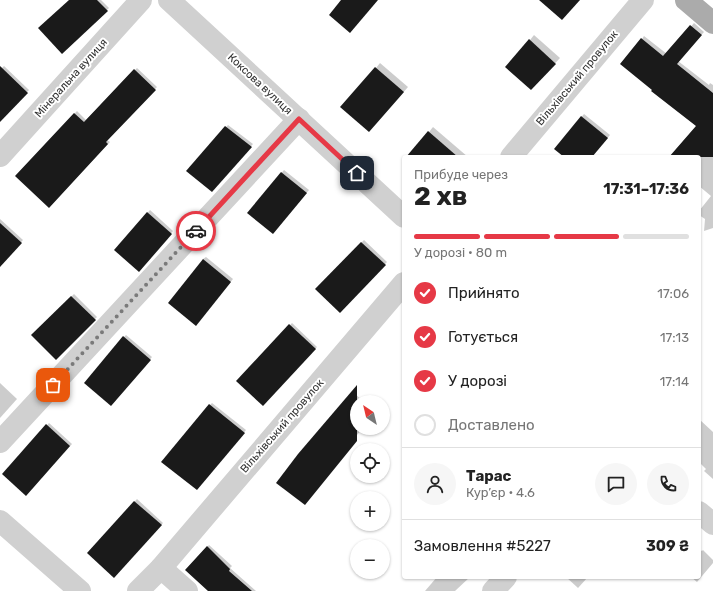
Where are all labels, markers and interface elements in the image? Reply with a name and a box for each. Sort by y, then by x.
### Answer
street label: Вільхівський провулок [533,28,621,128]
street label: Мінеральна вулиця [32,36,110,120]
street label: Коксова вулиця [225,51,295,117]
pin [340,156,374,190]
icon: home [346,162,368,184]
text: Прибуде через [414,167,508,182]
text: 17:31–17:36 [603,180,689,198]
text: 2 хв [414,181,467,212]
courier [176,211,216,251]
icon: car [185,220,207,242]
text: У дорозі · 80 m [414,245,507,260]
icon: check [414,282,436,304]
text: Прийнято [448,284,520,302]
text: 17:06 [657,286,689,301]
icon: check [414,326,436,348]
text: Готується [448,328,518,346]
text: 17:13 [660,330,689,345]
pin [36,368,70,402]
icon: check [414,370,436,392]
text: У дорозі [448,372,507,390]
icon: bag [42,374,64,396]
text: 17:14 [660,374,689,389]
street label: Вільхівський провулок [238,376,326,476]
north arrow [350,395,390,435]
map controls [350,395,390,579]
text: Доставлено [448,416,535,434]
button: locate [350,443,390,483]
button: person [414,463,456,505]
button: chat [595,463,637,505]
button: phone [647,463,689,505]
text: Тарас [466,467,511,485]
text: Кур’єр · 4.6 [466,485,535,500]
button: + [350,491,390,531]
text: Замовлення #5227 [414,537,551,555]
text: 309 ₴ [646,537,689,555]
button: − [350,539,390,579]

